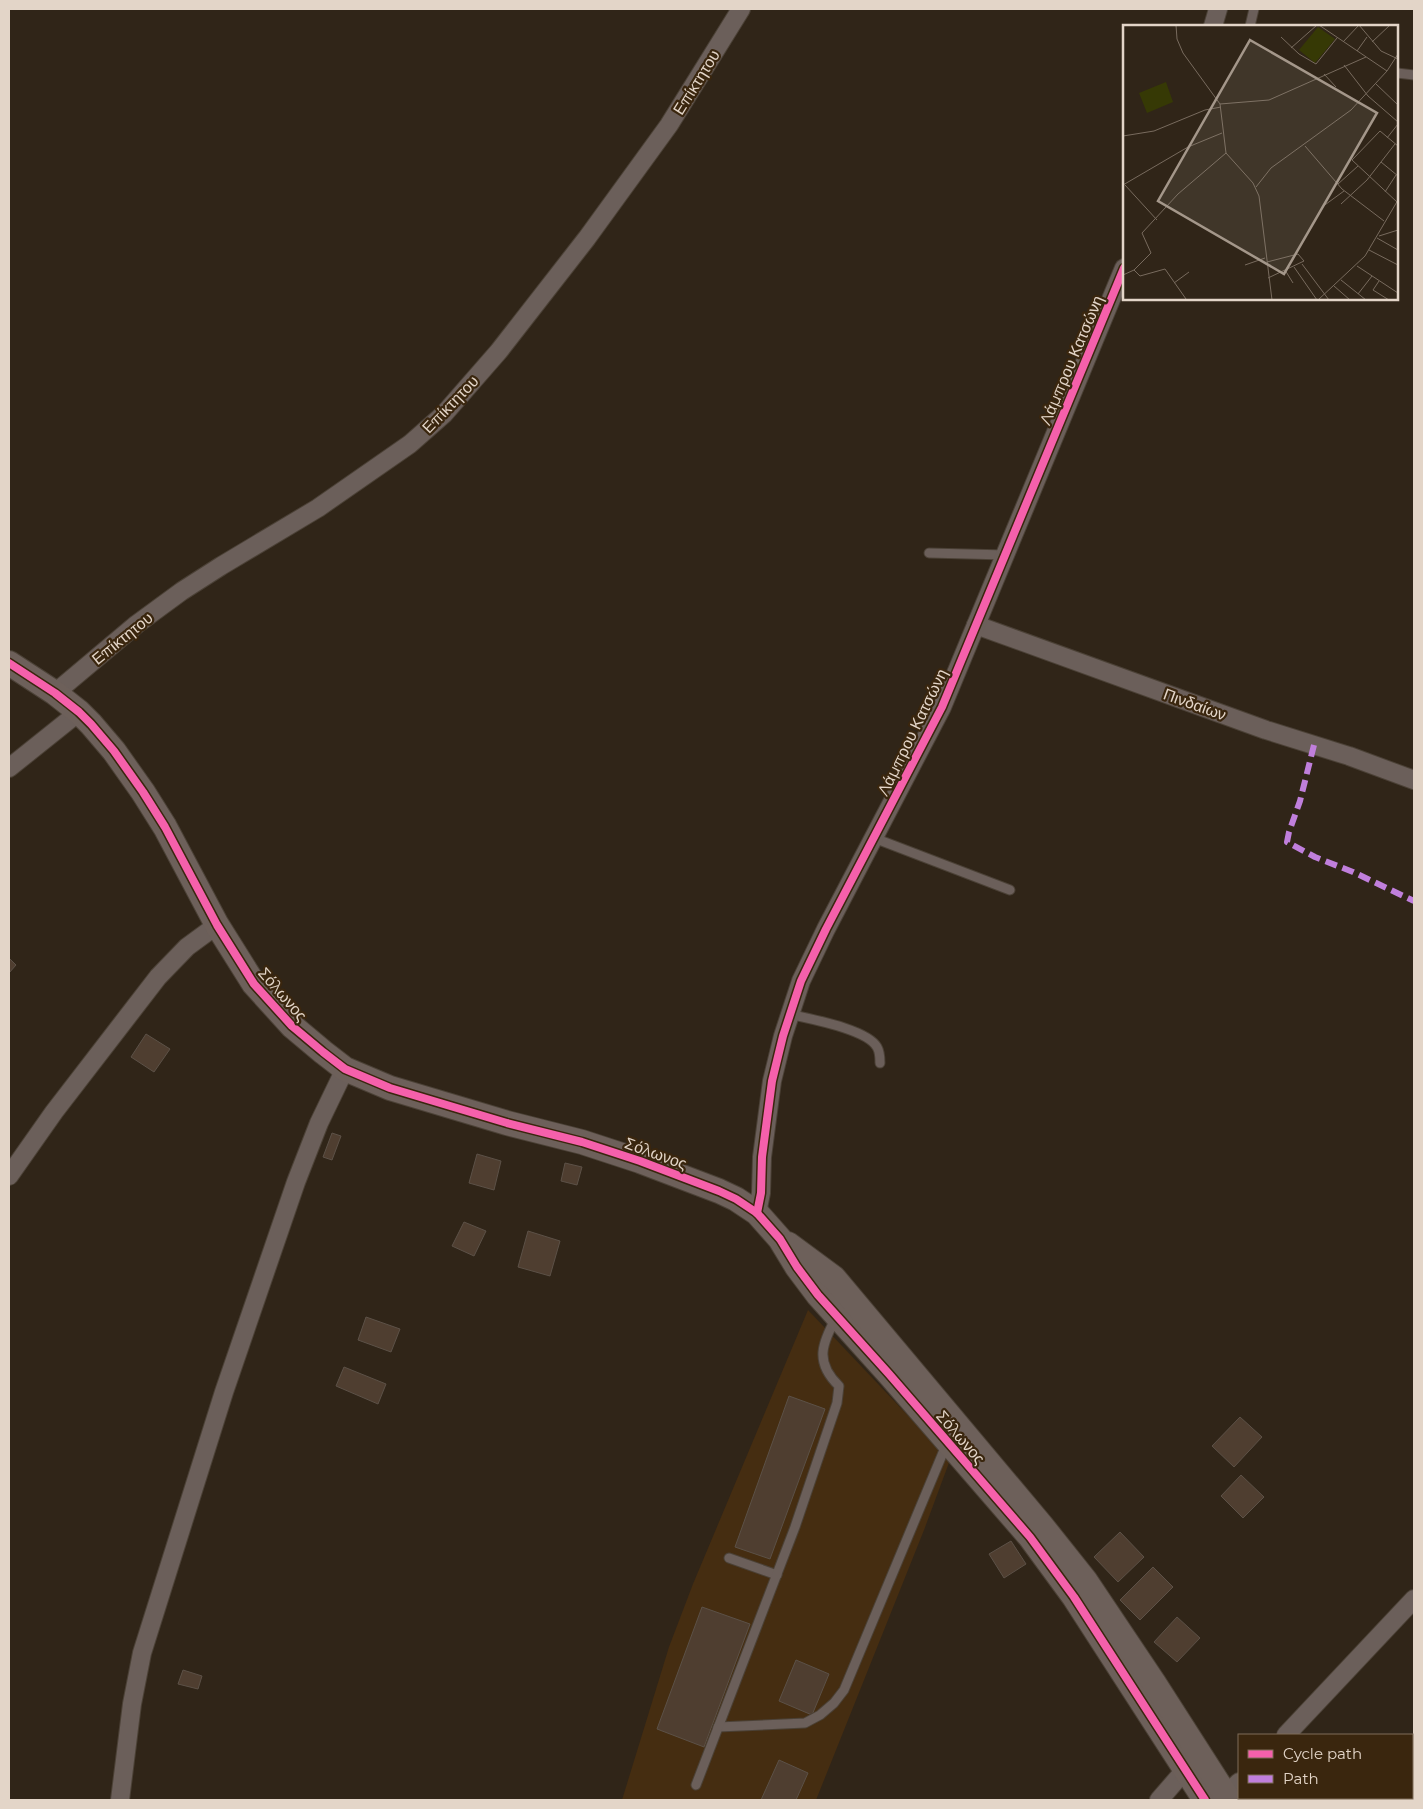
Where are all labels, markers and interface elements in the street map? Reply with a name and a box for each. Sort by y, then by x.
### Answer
inset map [1123,25,1398,300]
street label: Επίκτητου [669,46,724,118]
street label: Λάμπρου Κατσώνη [1036,293,1107,428]
street label: Επίκτητου [418,372,482,437]
street label: Επίκτητου [88,608,157,669]
street label: Λάμπρου Κατσώνη [873,666,951,799]
street label: Πινδαίων [1161,684,1229,725]
street label: Σόλωνος [254,964,311,1025]
street label: Σόλωνος [622,1133,690,1174]
street label: Σόλωνος [932,1407,989,1468]
legend [1238,1734,1413,1799]
text: Cycle path [1283,1744,1362,1763]
text: Path [1283,1769,1319,1788]

